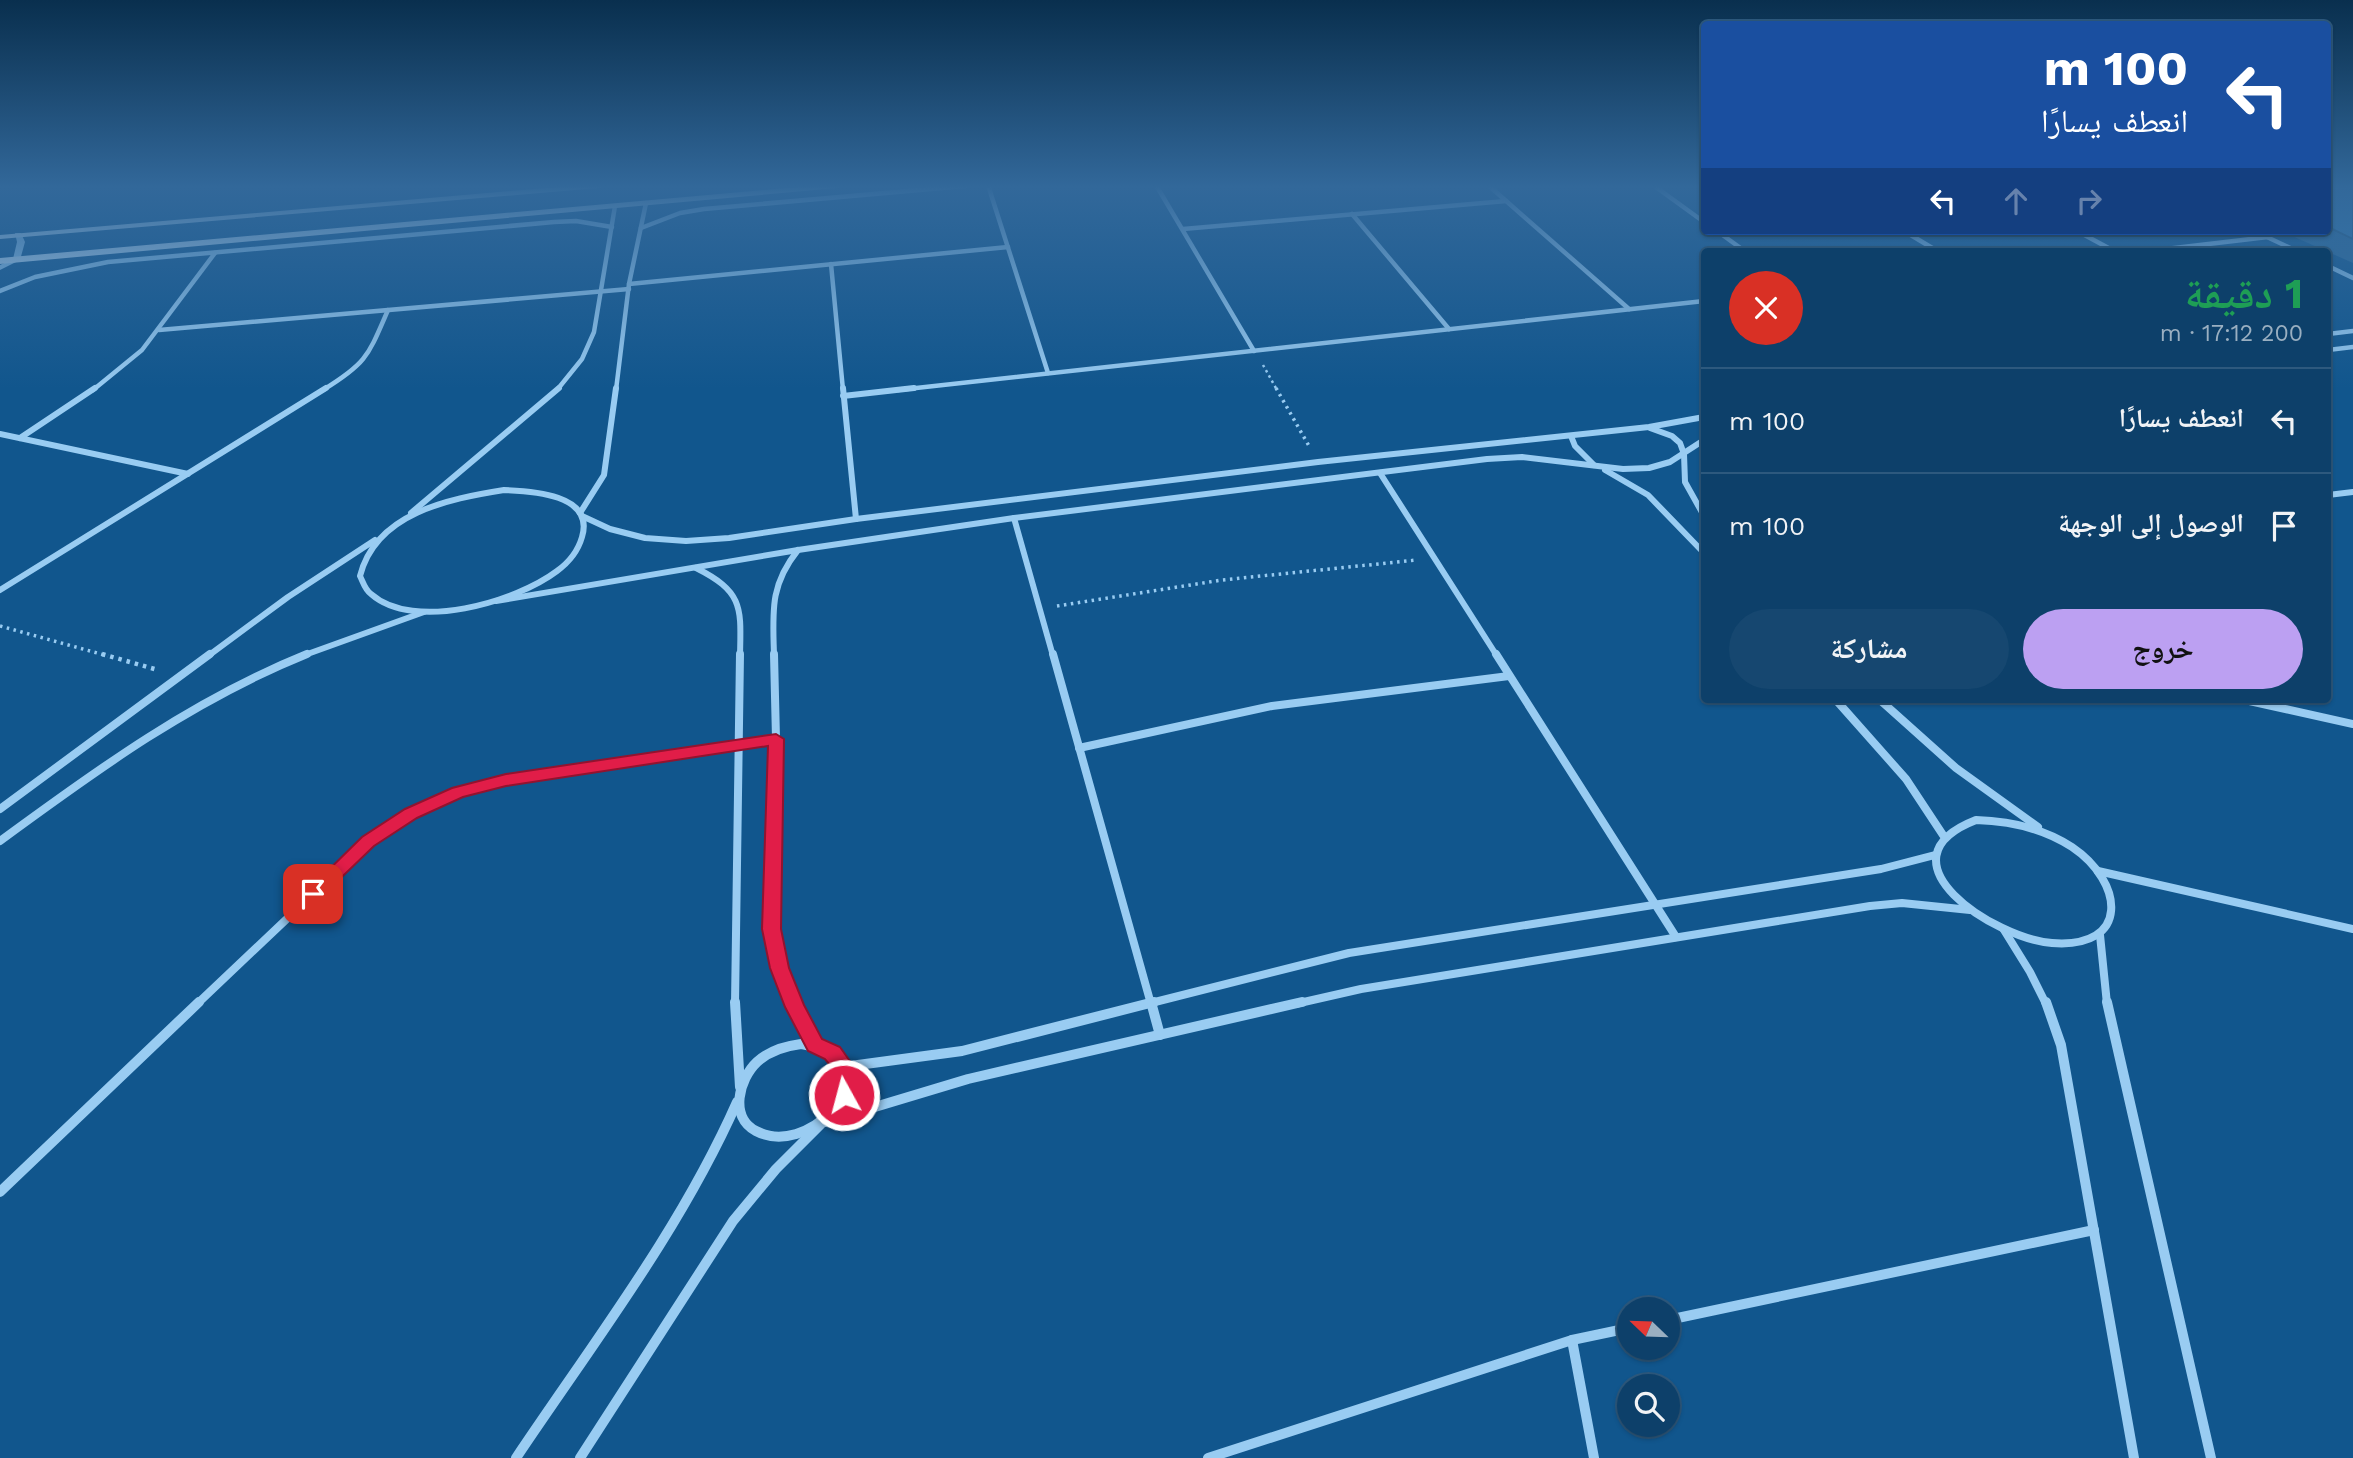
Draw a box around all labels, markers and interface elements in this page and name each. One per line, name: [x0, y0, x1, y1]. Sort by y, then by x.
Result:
text: 100 m: [2044, 39, 2188, 97]
icon: left: [2212, 49, 2303, 140]
text: انعطف يسارًا: [2041, 102, 2188, 140]
icon: left: [1924, 182, 1962, 220]
icon: ahead: [1997, 182, 2035, 220]
icon: right: [2070, 182, 2108, 220]
text: 1 دقيقة: [2185, 269, 2303, 318]
button: close: [1729, 271, 1803, 345]
text: 200 m · 17:12: [2160, 320, 2303, 347]
icon: left: [2265, 402, 2303, 440]
text: انعطف يسارًا: [2119, 403, 2244, 433]
text: 100 m: [1729, 406, 1805, 436]
icon: arrive: [2265, 507, 2303, 545]
text: الوصول إلى الوجهة: [2058, 508, 2244, 538]
text: 100 m: [1729, 511, 1805, 541]
button: مشاركة: [1729, 609, 2009, 689]
button: خروج: [2023, 609, 2303, 689]
pin: [283, 864, 343, 924]
icon: arrive: [294, 875, 332, 913]
position arrow: [807, 1058, 881, 1132]
north arrow: [1617, 1297, 1680, 1360]
map controls: [1617, 1297, 1680, 1437]
button: search: [1617, 1374, 1680, 1437]

